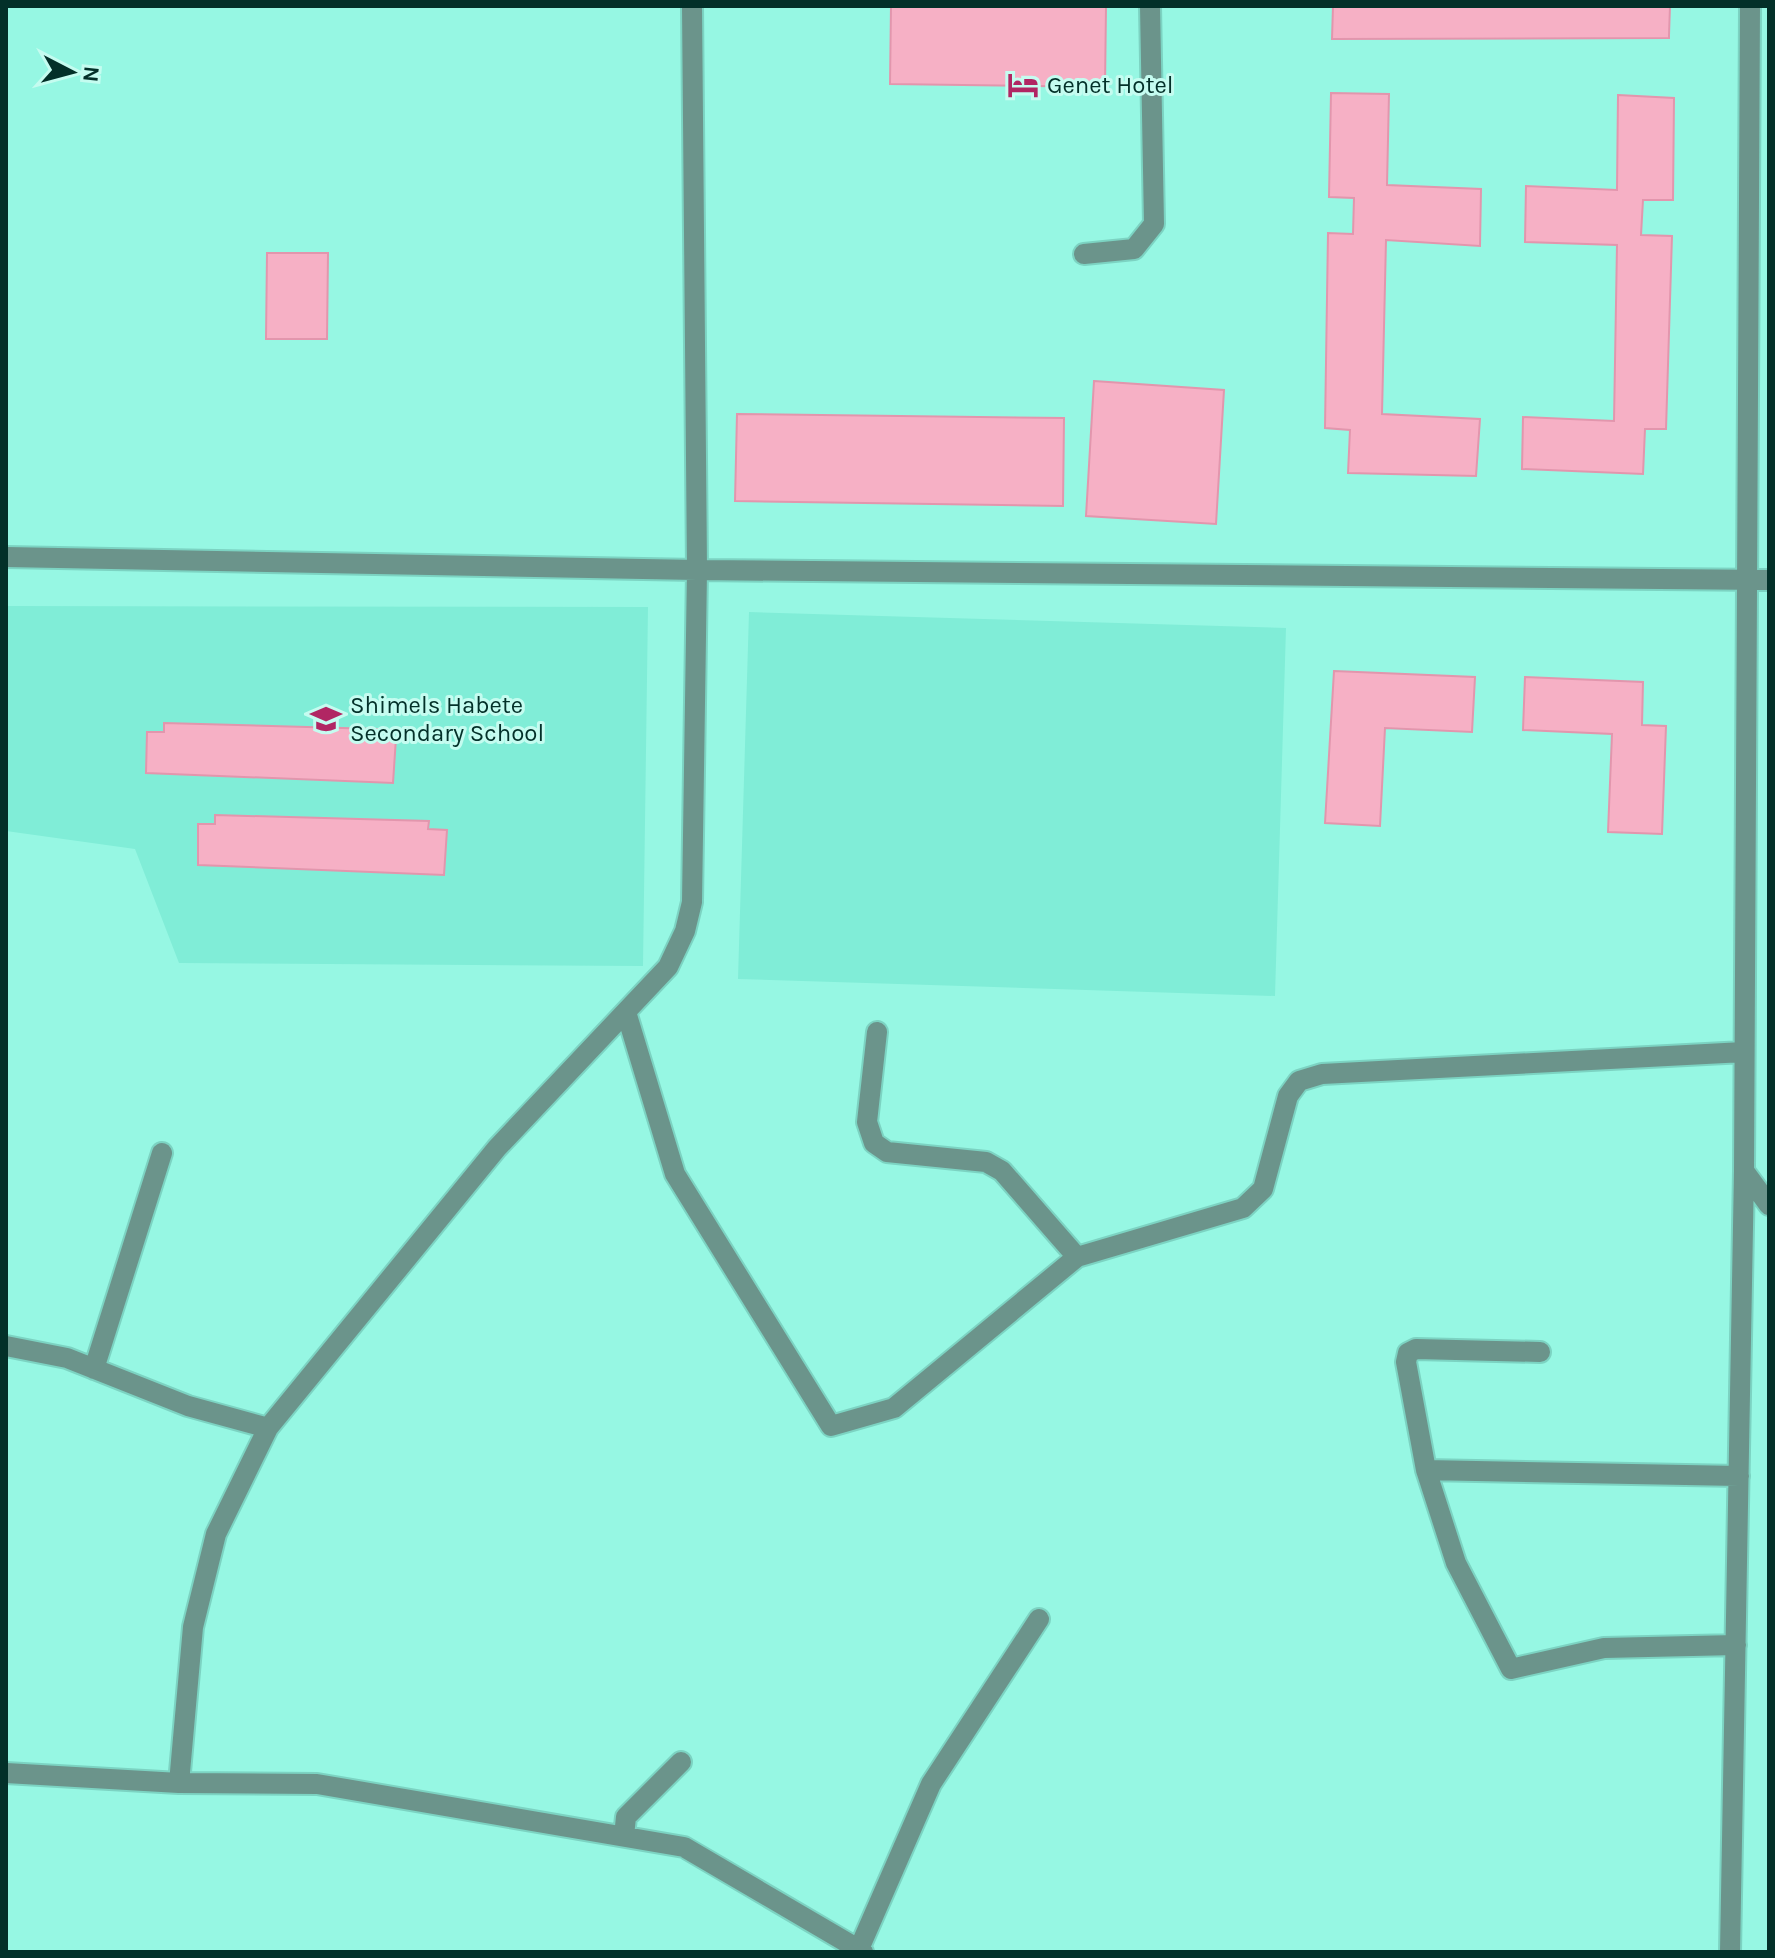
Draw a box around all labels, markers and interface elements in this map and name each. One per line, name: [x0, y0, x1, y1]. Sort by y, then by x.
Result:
north arrow: [32, 32, 112, 112]
text: N: [77, 65, 105, 83]
hotel icon: Genet Hotel: [1006, 68, 1040, 102]
place label: Genet Hotel: [1047, 71, 1174, 99]
place label: Shimels Habete Secondary School: [350, 691, 544, 747]
school or university icon: Shimels Habete Secondary School: [309, 702, 343, 736]

